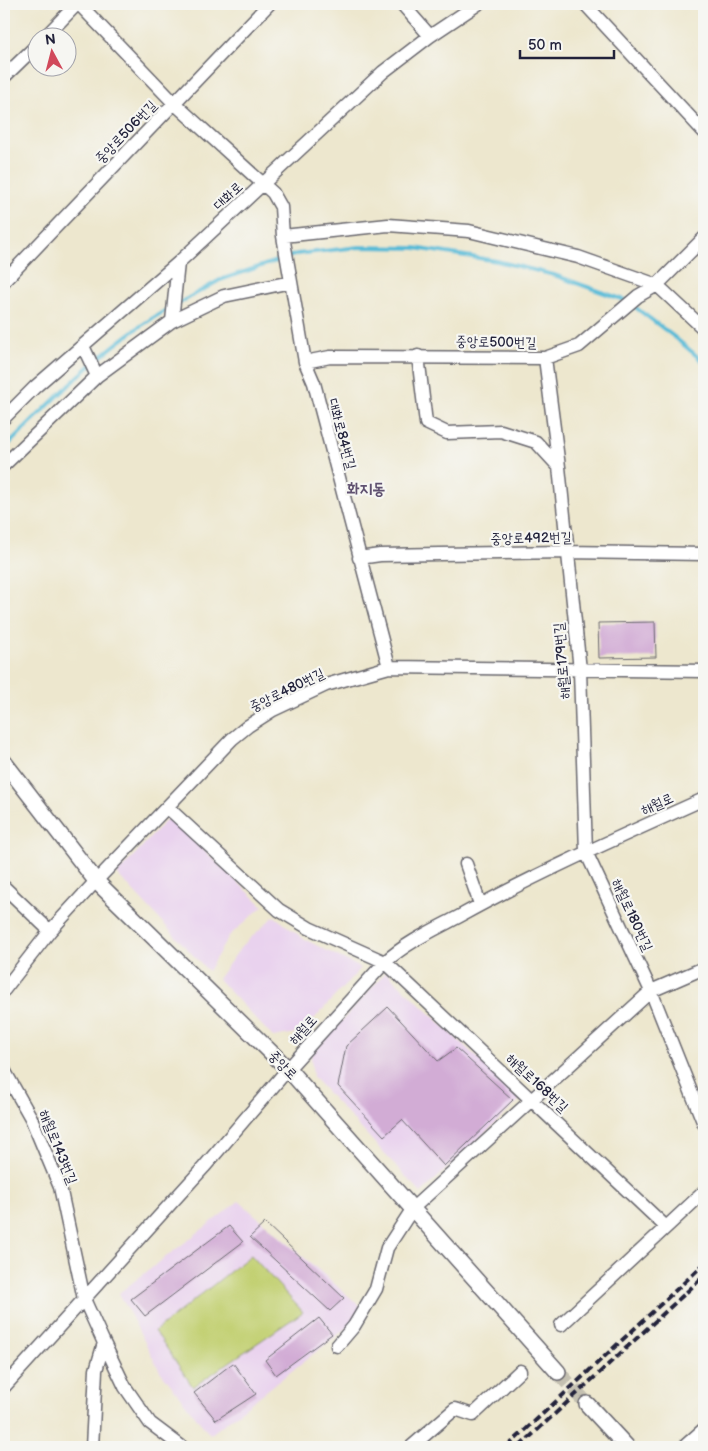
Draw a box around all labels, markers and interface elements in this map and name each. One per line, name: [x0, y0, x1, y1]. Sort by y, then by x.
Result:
north arrow: [28, 28, 78, 78]
scale bar: [520, 28, 614, 60]
text: N: [44, 31, 57, 49]
text: 50 m: [528, 36, 562, 55]
street label: 중앙로506번길: [92, 96, 161, 167]
street label: 대화로: [210, 178, 246, 214]
street label: 중앙로500번길: [455, 333, 537, 351]
street label: 대화로84번길: [324, 397, 360, 472]
district label: 화지동: [347, 480, 385, 499]
street label: 중앙로492번길: [490, 529, 572, 547]
street label: 해월로179번길: [550, 621, 574, 700]
street label: 중앙로480번길: [247, 664, 328, 715]
street label: 해월로: [638, 789, 676, 819]
street label: 해월로180번길: [608, 876, 657, 955]
street label: 해월로: [285, 1012, 321, 1048]
street label: 중앙로: [265, 1047, 301, 1083]
street label: 해월로168번길: [503, 1050, 572, 1116]
street label: 해월로143번길: [35, 1107, 81, 1187]

